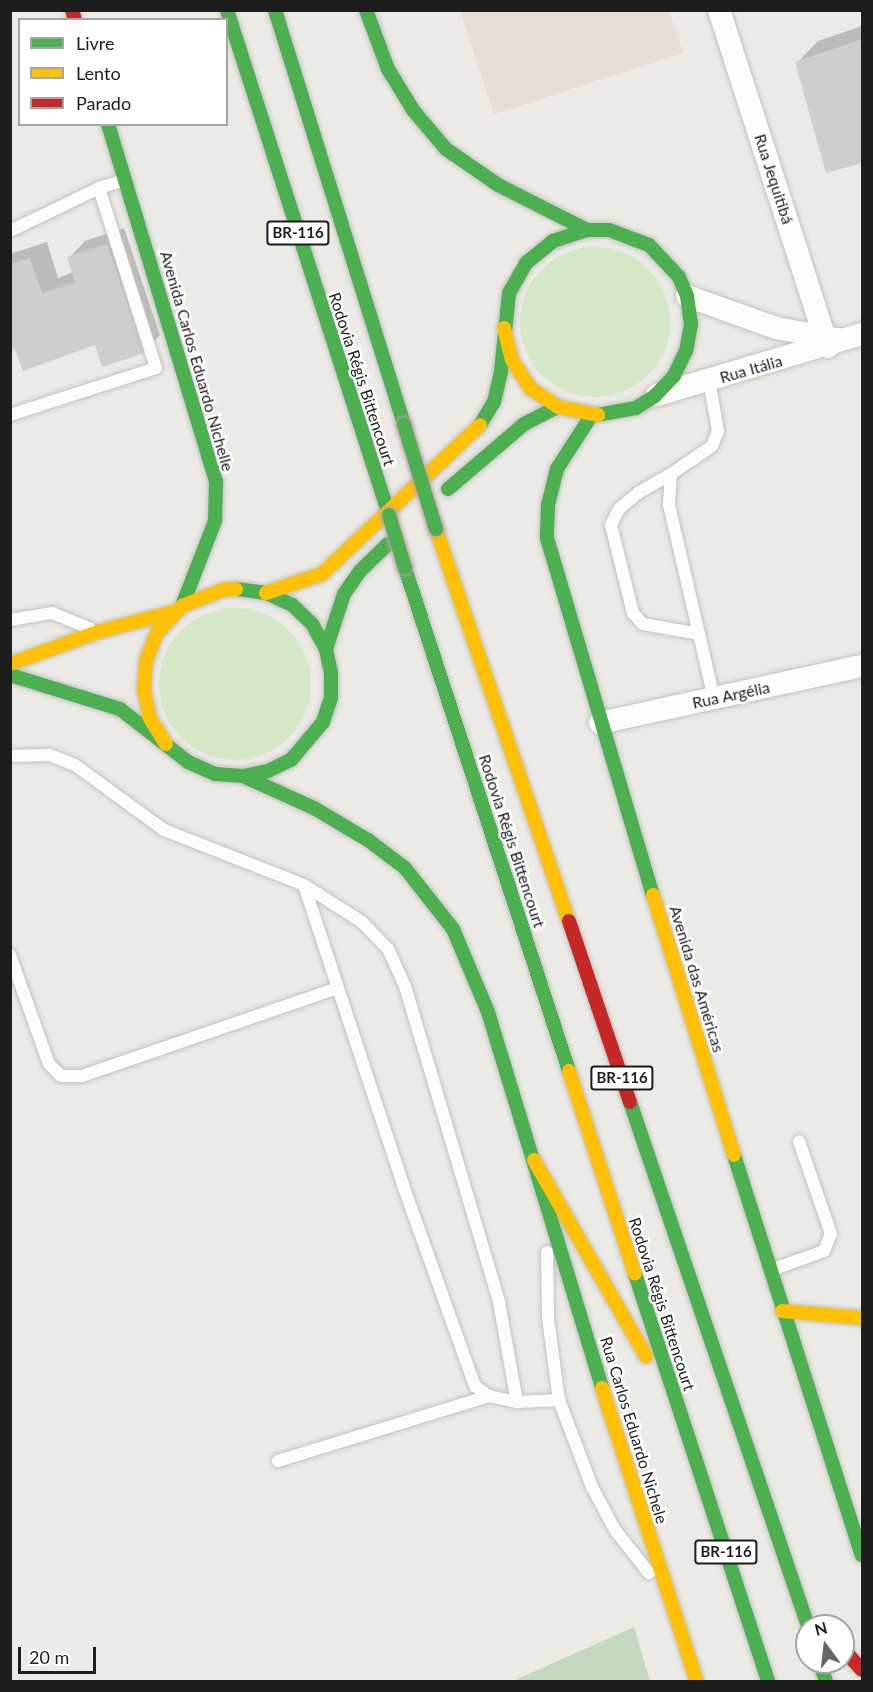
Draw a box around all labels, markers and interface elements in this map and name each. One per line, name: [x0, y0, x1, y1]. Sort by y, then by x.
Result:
legend: [18, 18, 228, 126]
text: Livre: [76, 32, 115, 54]
text: Lento: [76, 62, 121, 84]
text: Parado: [76, 92, 131, 114]
street label: Rua Jequitibá: [750, 131, 798, 227]
road number: BR-116: [265, 221, 331, 245]
street label: Avenida Carlos Eduardo Nichelle: [156, 249, 238, 473]
street label: Rodovia Régis Bittencourt: [325, 290, 399, 468]
street label: Rua Itália: [718, 351, 784, 387]
street label: Rua Argélia: [690, 677, 772, 713]
street label: Rodovia Régis Bittencourt: [475, 752, 549, 930]
street label: Avenida das Américas: [665, 903, 729, 1055]
road number: BR-116: [589, 1066, 655, 1090]
street label: Rodovia Régis Bittencourt: [625, 1215, 699, 1393]
street label: Rua Carlos Eduardo Nichele: [596, 1334, 672, 1526]
road number: BR-116: [693, 1540, 759, 1564]
north arrow: [795, 1614, 855, 1674]
text: N: [812, 1617, 829, 1639]
scale bar: [21, 1635, 99, 1673]
text: 20 m: [29, 1646, 69, 1668]

